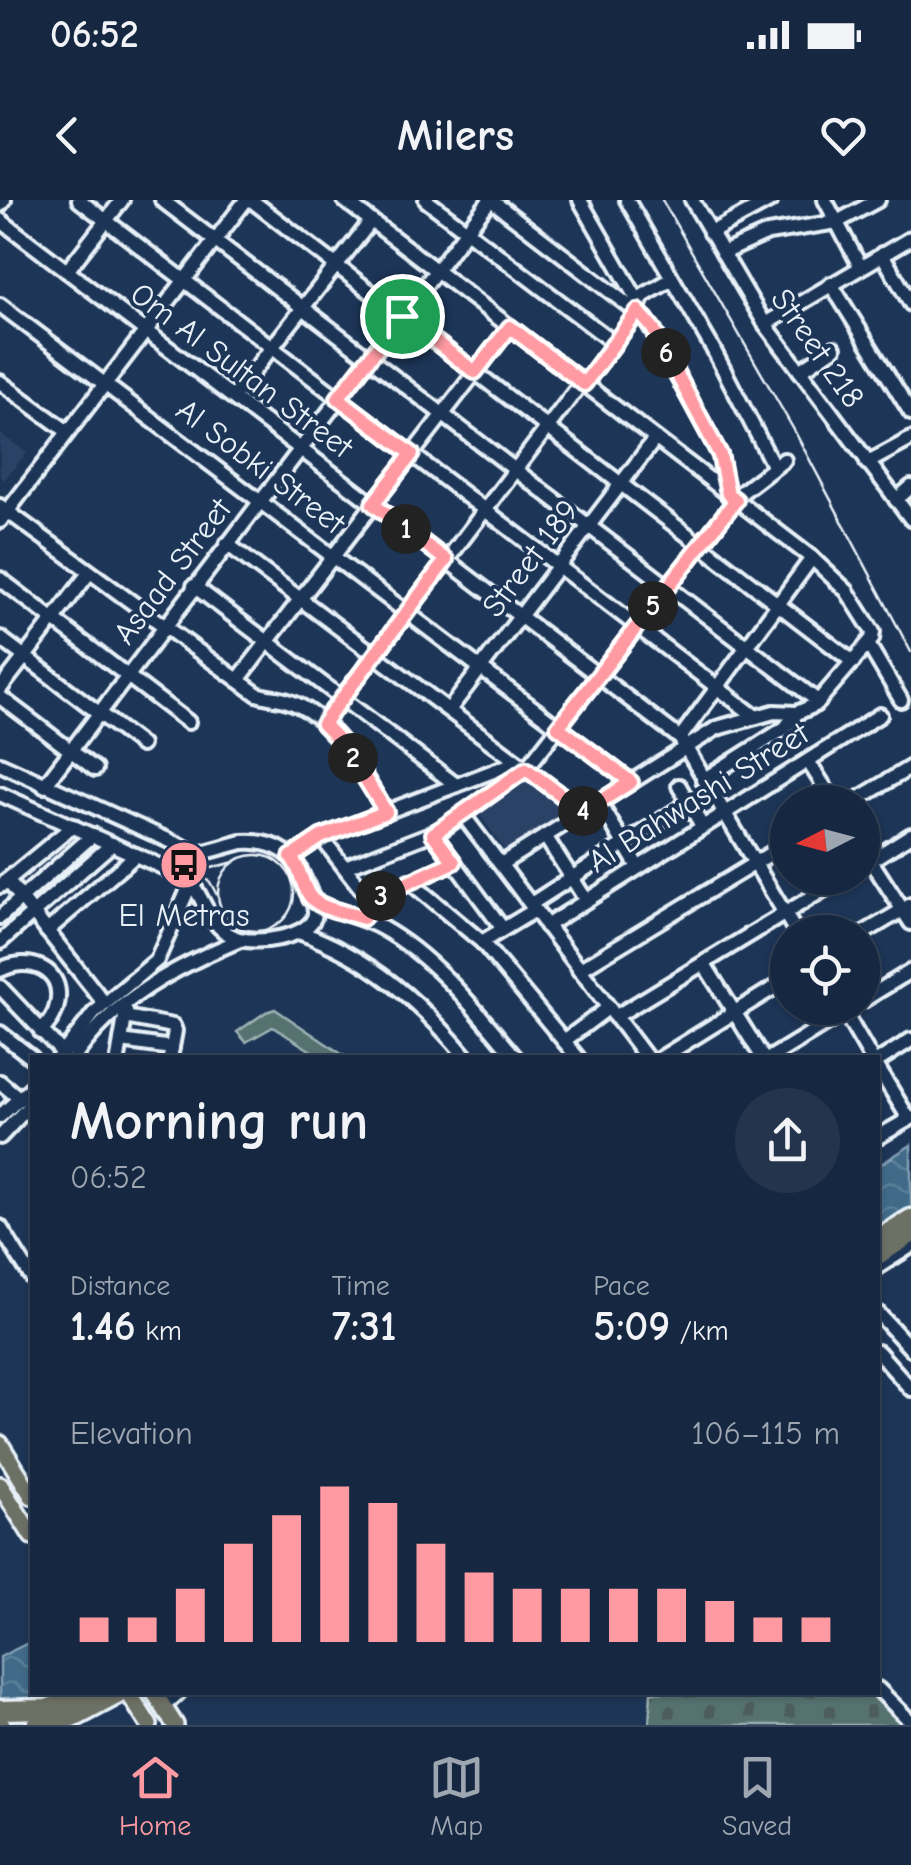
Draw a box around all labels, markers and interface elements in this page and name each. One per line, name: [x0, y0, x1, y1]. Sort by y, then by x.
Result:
text: 06:52: [50, 13, 139, 57]
icon: back: [40, 108, 95, 163]
icon: heart: [816, 108, 871, 163]
text: Milers: [397, 109, 514, 161]
pin: [360, 274, 445, 359]
street label: Om Al Sultan Street: [123, 275, 361, 466]
street label: Street 218: [763, 282, 872, 415]
icon: arrive: [375, 289, 430, 344]
pin: 6: [641, 328, 691, 378]
text: 6: [659, 337, 673, 369]
street label: Al Sobki Street: [169, 391, 353, 542]
street label: Asaad Street: [106, 491, 240, 651]
street label: Street 189: [474, 492, 586, 624]
pin: 1: [381, 504, 431, 554]
text: 1: [400, 513, 412, 545]
pin: 5: [628, 581, 678, 631]
text: 5: [646, 590, 660, 622]
street label: Al Bahwashi Street: [581, 714, 816, 880]
pin: 2: [328, 733, 378, 783]
text: 2: [346, 742, 360, 774]
north arrow: [770, 785, 880, 895]
map controls: [770, 785, 880, 1025]
pin: 4: [558, 786, 608, 836]
text: 4: [576, 795, 590, 827]
bus stop icon: El Metras: [158, 839, 210, 891]
pin: 3: [356, 871, 406, 921]
text: 3: [374, 880, 388, 912]
place label: El Metras: [119, 897, 249, 934]
button: locate: [770, 915, 880, 1025]
button: share: [735, 1088, 840, 1193]
text: Morning run: [70, 1089, 368, 1153]
text: 06:52: [70, 1159, 147, 1196]
text: Distance: [70, 1270, 170, 1302]
text: Time: [332, 1270, 390, 1302]
text: Pace: [593, 1270, 650, 1302]
text: 1.46: [70, 1302, 136, 1351]
text: 7:31: [332, 1302, 396, 1351]
text: 5:09: [593, 1302, 670, 1351]
text: km: [136, 1315, 182, 1347]
text: /km: [670, 1315, 729, 1347]
text: Elevation: [70, 1415, 193, 1452]
text: 106–115 m: [691, 1415, 840, 1452]
tab: Home: [119, 1750, 191, 1842]
tab: Map: [429, 1750, 484, 1842]
tab: Saved: [722, 1750, 792, 1842]

